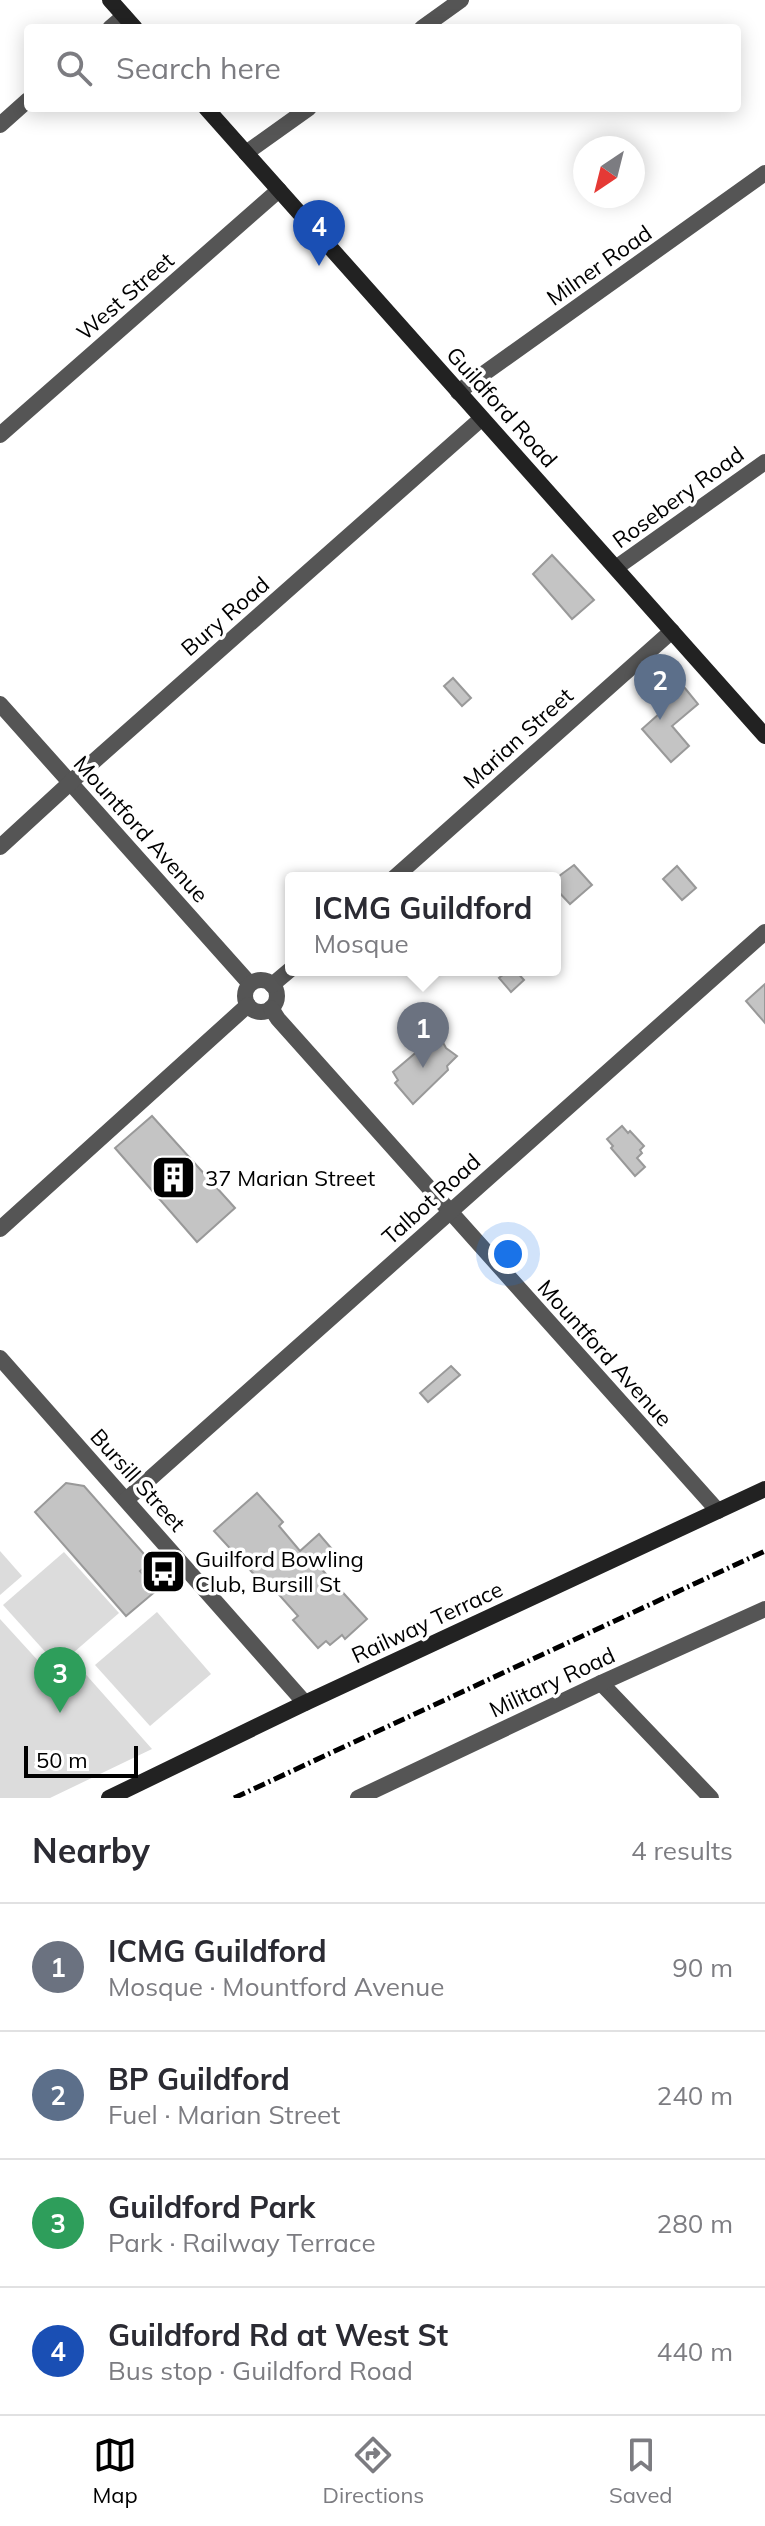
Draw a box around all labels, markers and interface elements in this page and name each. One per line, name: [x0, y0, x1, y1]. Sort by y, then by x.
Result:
search box: [24, 24, 741, 112]
icon: search: [52, 46, 96, 90]
text: Search here: [116, 49, 281, 87]
north arrow: [573, 136, 645, 208]
pin: 4: [293, 200, 345, 266]
street label: Milner Road: [541, 219, 657, 311]
street label: West Street: [70, 246, 180, 346]
street label: Guildford Road: [440, 341, 564, 473]
street label: Rosebery Road: [607, 440, 749, 554]
street label: Bury Road: [175, 570, 275, 662]
pin: 2: [634, 654, 686, 720]
street label: Marian Street: [457, 681, 579, 795]
street label: Mountford Avenue: [68, 750, 214, 908]
popup: [285, 872, 561, 976]
text: ICMG Guildford: [314, 889, 532, 927]
text: Mosque: [314, 927, 409, 960]
pin: 1: [397, 1002, 449, 1068]
street label: Talbot Road: [376, 1147, 486, 1251]
building icon: 37 Marian Street: [150, 1154, 198, 1202]
place label: 37 Marian Street: [205, 1164, 375, 1192]
your location: [488, 1234, 528, 1274]
street label: Mountford Avenue: [532, 1274, 678, 1432]
street label: Bursill Street: [85, 1423, 192, 1537]
place label: Guilford Bowling Club, Bursill St: [195, 1545, 364, 1598]
bus stop icon: Guilford Bowling Club, Bursill St: [140, 1548, 188, 1596]
street label: Railway Terrace: [347, 1575, 507, 1669]
street label: Military Road: [485, 1641, 619, 1723]
pin: 3: [34, 1647, 86, 1713]
scale bar: [24, 1742, 138, 1778]
text: 50 m: [36, 1746, 87, 1774]
text: Nearby: [32, 1829, 150, 1872]
text: 4 results: [631, 1834, 733, 1867]
text: ICMG Guildford: [108, 1932, 327, 1970]
text: 1: [50, 1951, 66, 1984]
text: 90 m: [672, 1951, 733, 1984]
text: Mosque · Mountford Avenue: [108, 1970, 444, 2003]
text: BP Guildford: [108, 2060, 290, 2098]
text: 2: [50, 2079, 66, 2112]
text: 240 m: [657, 2079, 733, 2112]
text: Fuel · Marian Street: [108, 2098, 340, 2131]
text: Guildford Park: [108, 2188, 315, 2226]
text: 3: [50, 2207, 66, 2240]
text: 280 m: [657, 2207, 733, 2240]
text: Park · Railway Terrace: [108, 2226, 376, 2259]
text: Guildford Rd at West St: [108, 2316, 448, 2354]
text: 4: [50, 2335, 66, 2368]
text: 440 m: [657, 2335, 733, 2368]
text: Bus stop · Guildford Road: [108, 2354, 413, 2387]
tab: Map: [92, 2433, 138, 2509]
tab: Directions: [323, 2433, 424, 2509]
tab: Saved: [609, 2433, 673, 2509]

